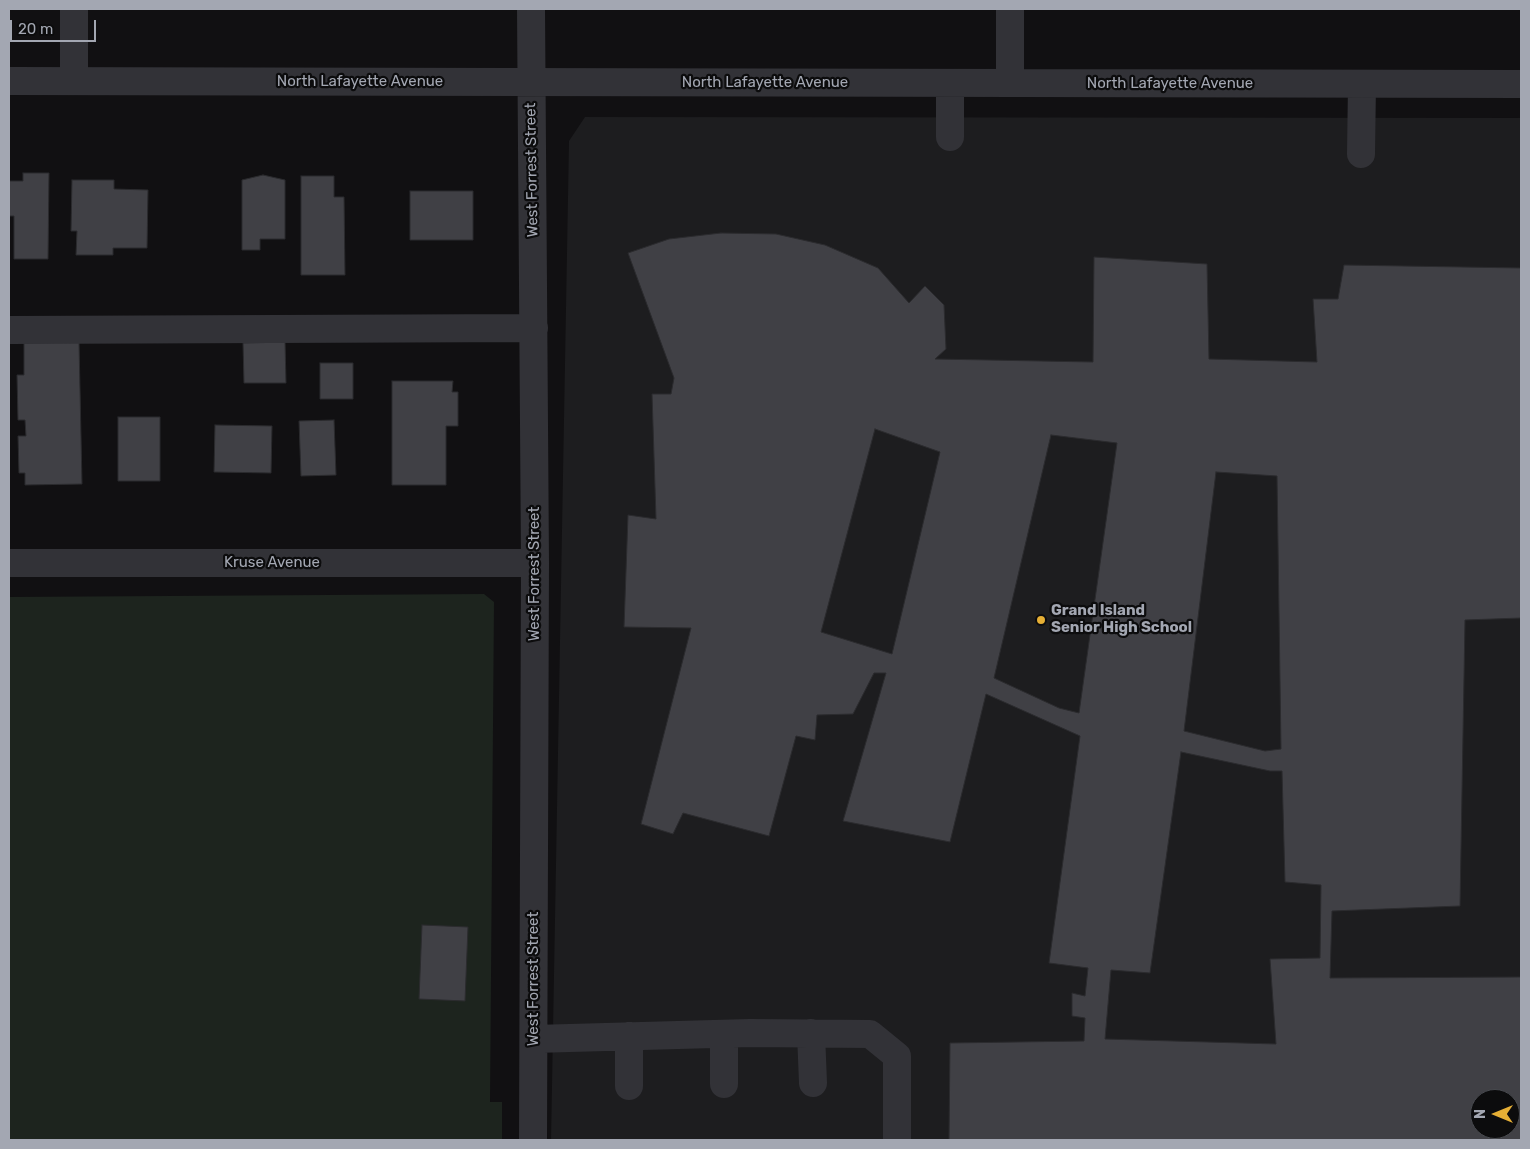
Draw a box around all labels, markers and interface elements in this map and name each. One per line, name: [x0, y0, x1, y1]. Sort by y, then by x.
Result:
scale bar: [12, 10, 99, 42]
text: 20 m: [18, 20, 53, 38]
street label: North Lafayette Avenue: [277, 73, 443, 91]
street label: North Lafayette Avenue: [682, 74, 848, 92]
street label: North Lafayette Avenue: [1087, 75, 1253, 93]
street label: West Forrest Street: [522, 103, 542, 237]
street label: West Forrest Street: [526, 507, 544, 641]
street label: Kruse Avenue: [224, 554, 320, 572]
place label: Grand Island Senior High School: [1051, 602, 1192, 637]
marker: Grand Island Senior High School: [1035, 614, 1047, 626]
street label: West Forrest Street: [525, 912, 543, 1046]
north arrow: [1470, 1089, 1520, 1139]
text: N: [1472, 1109, 1489, 1119]

